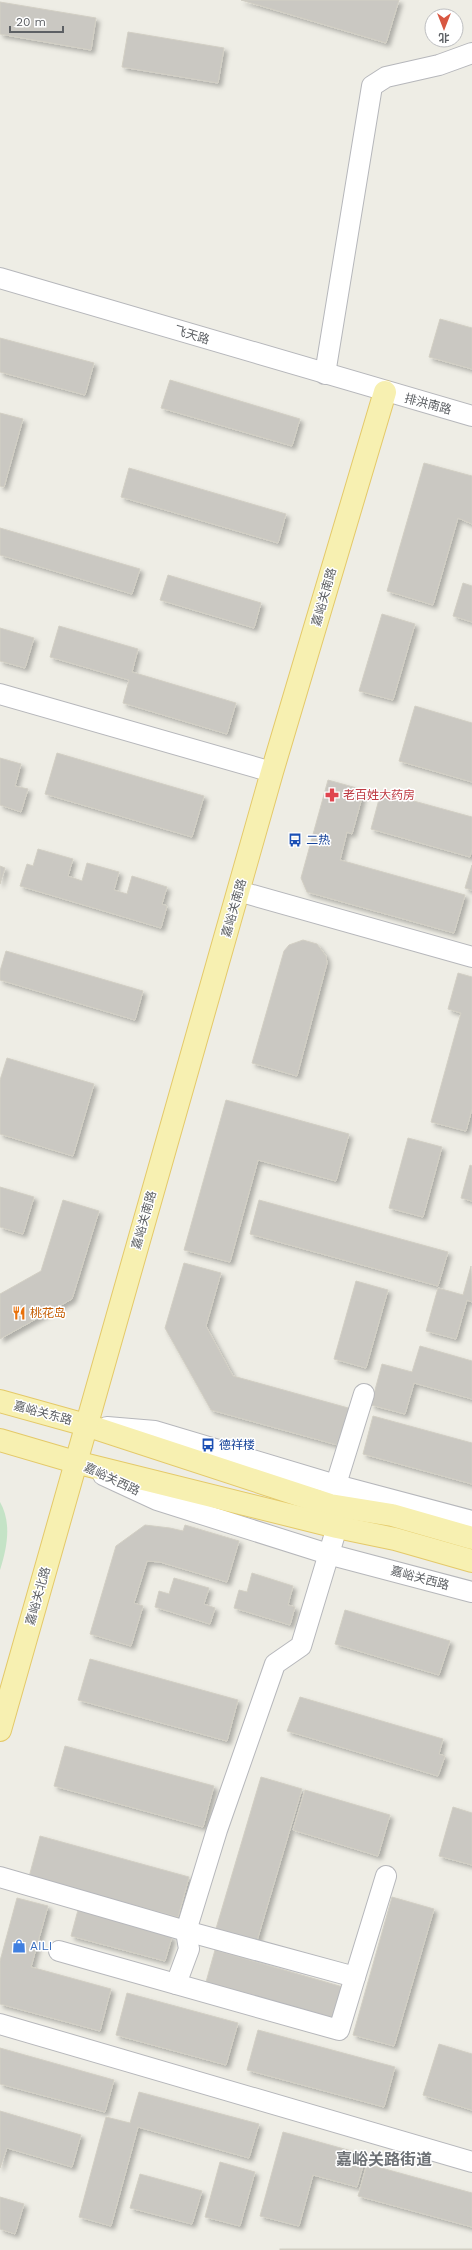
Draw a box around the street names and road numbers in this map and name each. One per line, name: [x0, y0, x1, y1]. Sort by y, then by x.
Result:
street label: 飞天路: [173, 323, 211, 347]
street label: 排洪南路: [403, 391, 453, 417]
street label: 嘉峪关南路: [309, 566, 339, 628]
street label: 嘉峪关南路: [219, 877, 249, 939]
street label: 嘉峪关南路: [129, 1189, 159, 1251]
street label: 嘉峪关东路: [12, 1398, 74, 1428]
street label: 嘉峪关西路: [82, 1460, 142, 1498]
street label: 嘉峪关西路: [389, 1563, 451, 1593]
street label: 嘉峪关北路: [23, 1565, 53, 1627]

